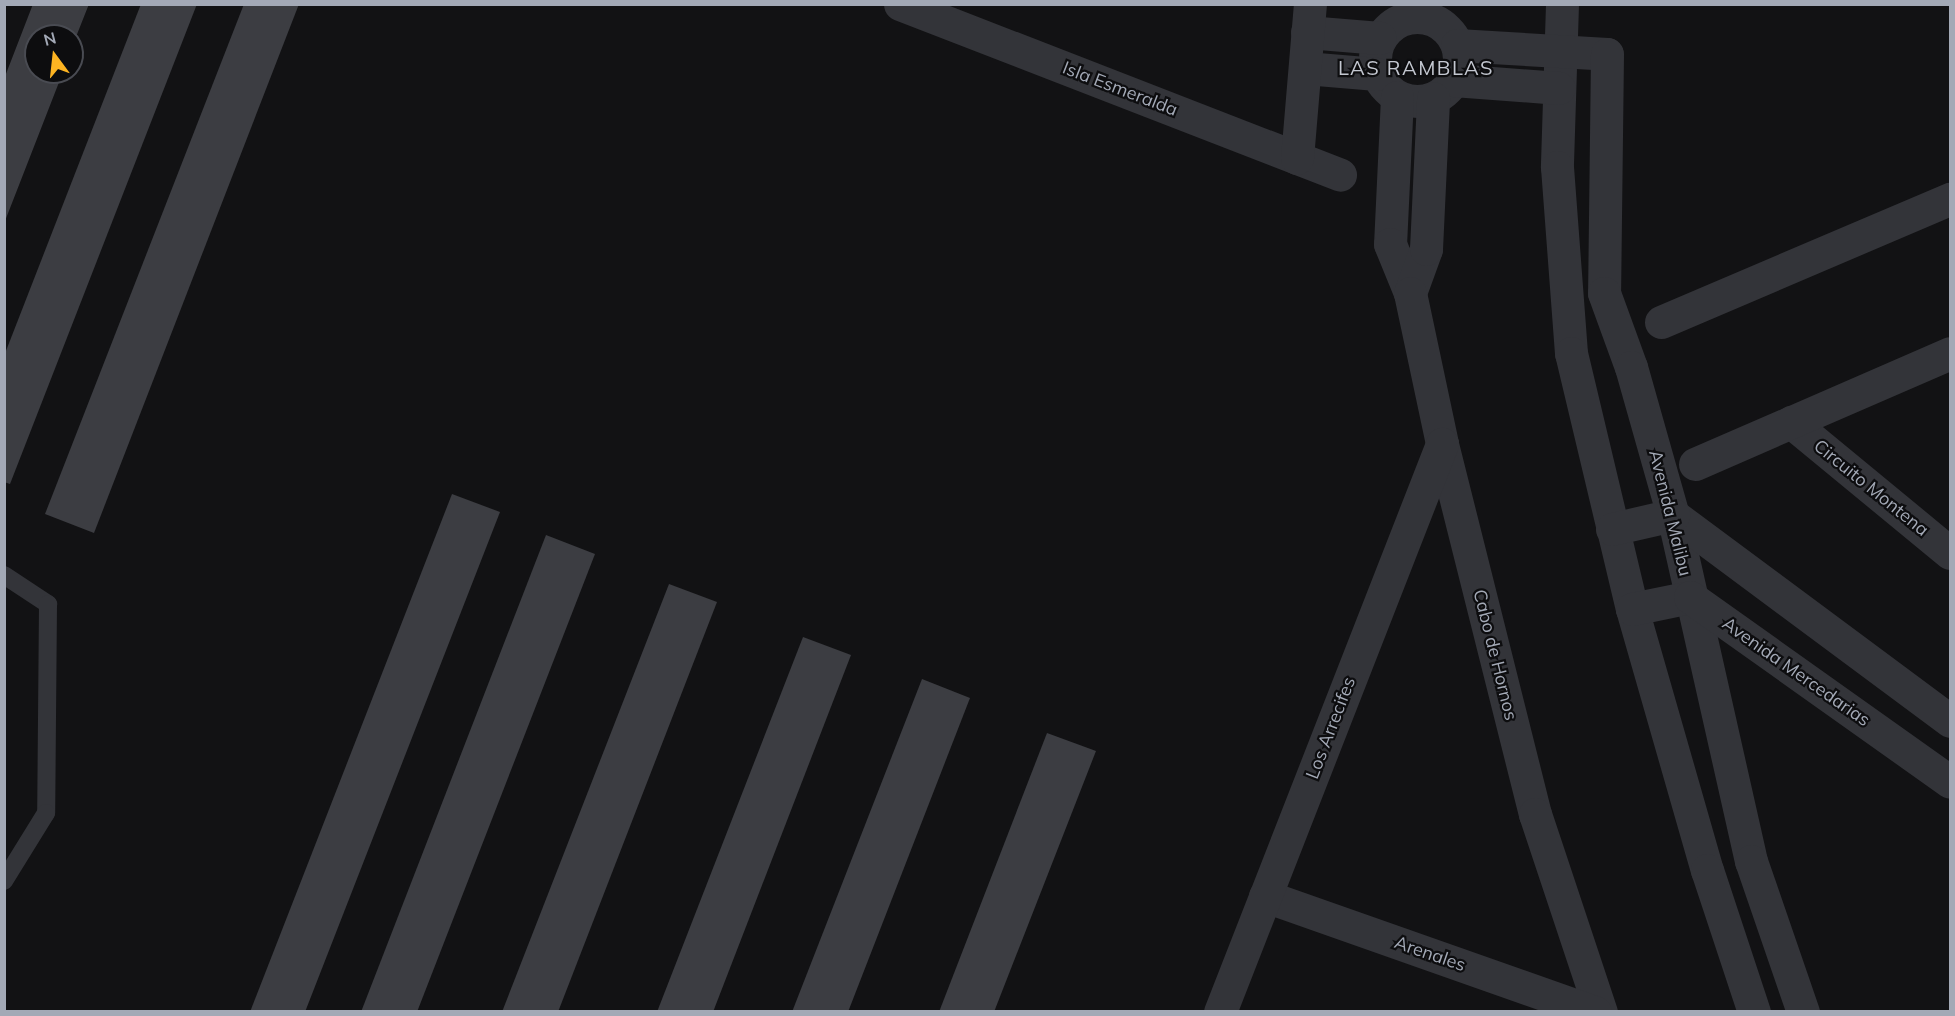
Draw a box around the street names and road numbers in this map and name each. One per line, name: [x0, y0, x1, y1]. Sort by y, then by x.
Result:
street label: Isla Esmeralda: [1059, 57, 1181, 121]
street label: Circuito Montena: [1809, 435, 1933, 541]
street label: Avenida Malibu: [1644, 448, 1696, 578]
street label: Cabo de Hornos: [1468, 587, 1522, 723]
street label: Avenida Mercedarias: [1718, 613, 1874, 731]
street label: Los Arrecifes: [1302, 674, 1360, 782]
street label: Arenales: [1392, 932, 1468, 976]

